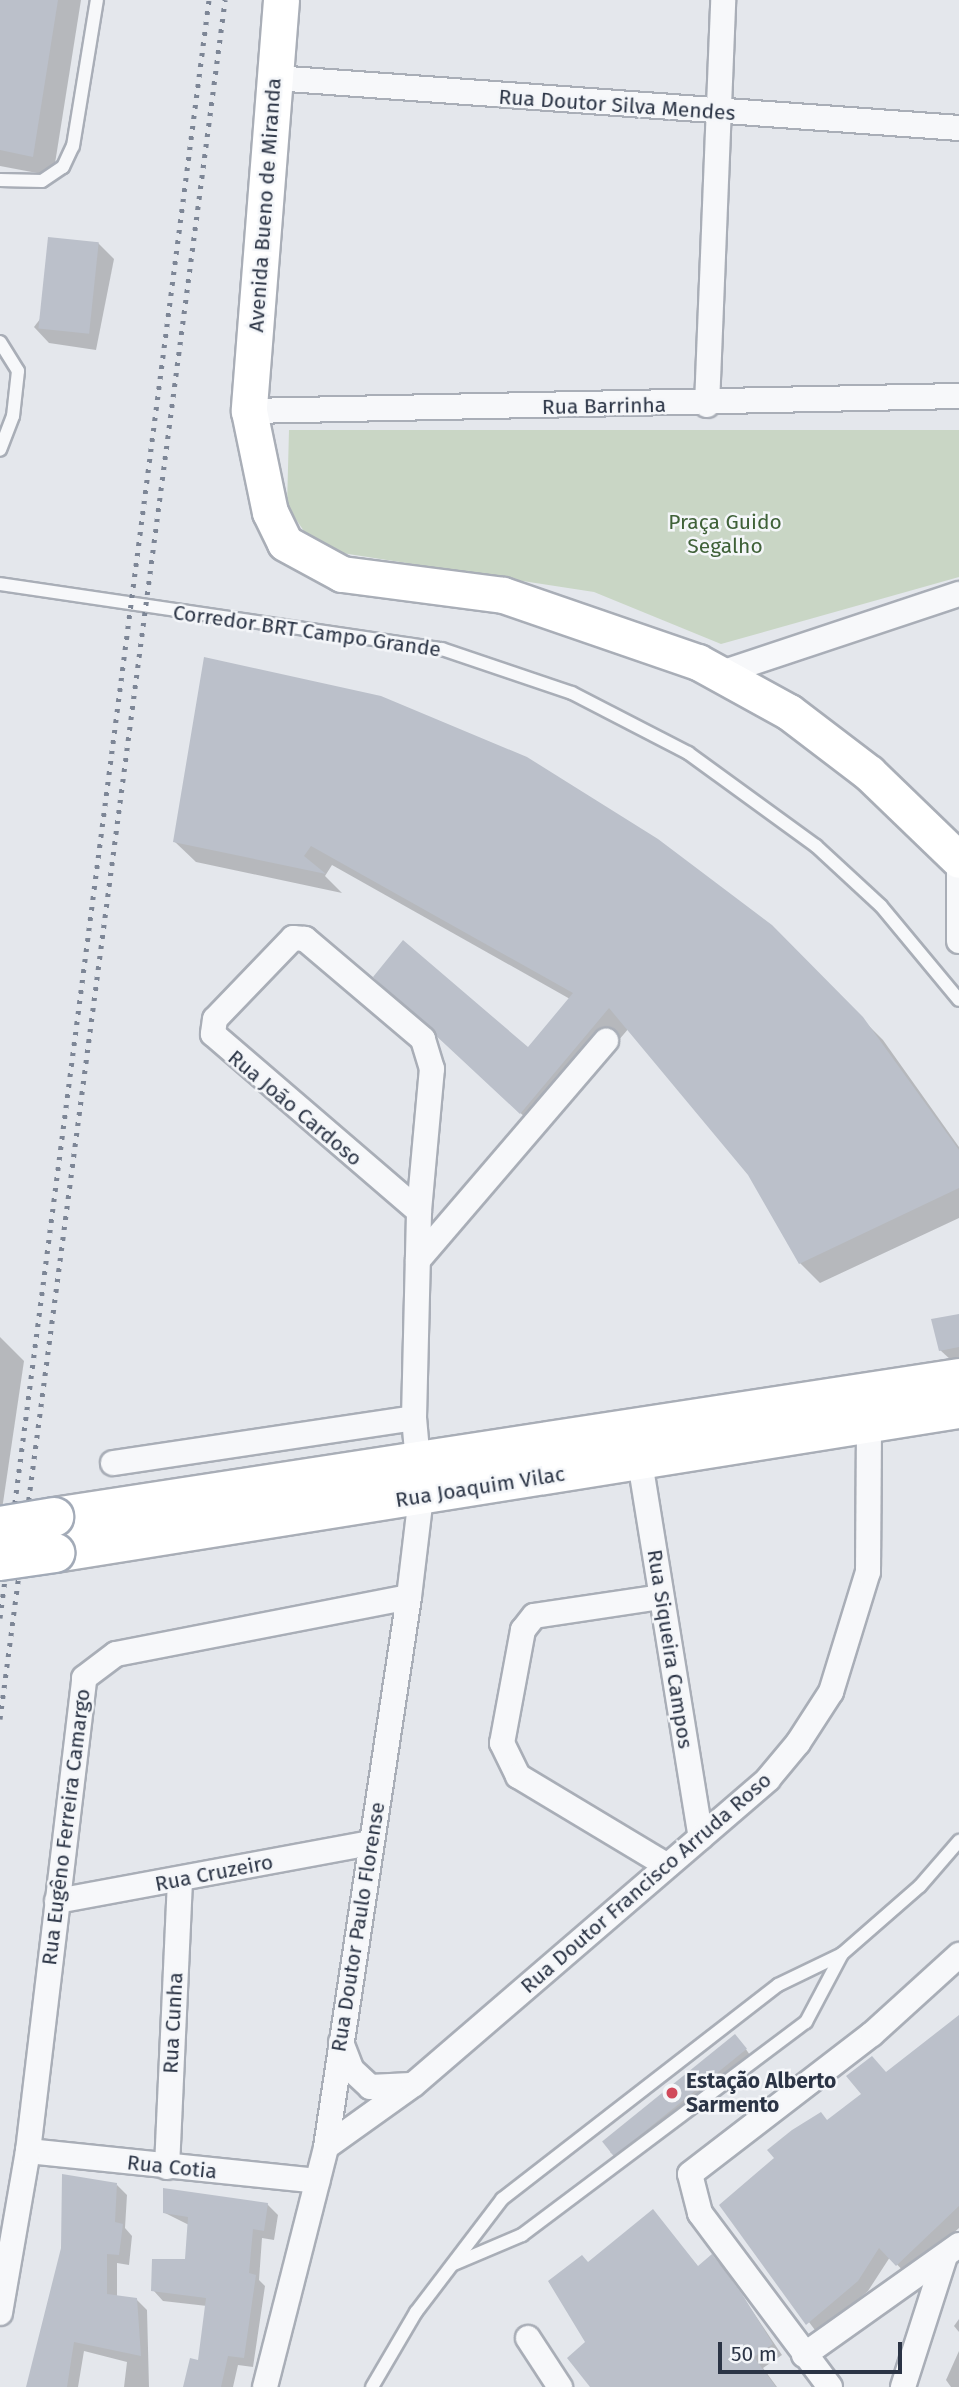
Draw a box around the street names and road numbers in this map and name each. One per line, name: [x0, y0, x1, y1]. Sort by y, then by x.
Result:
street label: Avenida Bueno de Miranda: [244, 77, 286, 333]
street label: Rua Doutor Silva Mendes: [498, 84, 736, 126]
street label: Rua Barrinha: [542, 392, 666, 420]
street label: Corredor BRT Campo Grande: [171, 600, 443, 662]
street label: Rua João Cardoso: [223, 1045, 367, 1171]
street label: Rua Joaquim Vilac: [393, 1461, 567, 1513]
street label: Rua Siqueira Campos: [642, 1548, 698, 1750]
street label: Rua Eugêno Ferreira Camargo: [37, 1687, 95, 1967]
street label: Rua Doutor Francisco Arruda Roso: [516, 1767, 776, 1999]
street label: Rua Doutor Paulo Florense: [326, 1800, 390, 2054]
street label: Rua Cruzeiro: [153, 1849, 275, 1897]
street label: Rua Cunha: [158, 1972, 188, 2074]
street label: Rua Cotia: [126, 2150, 218, 2184]

